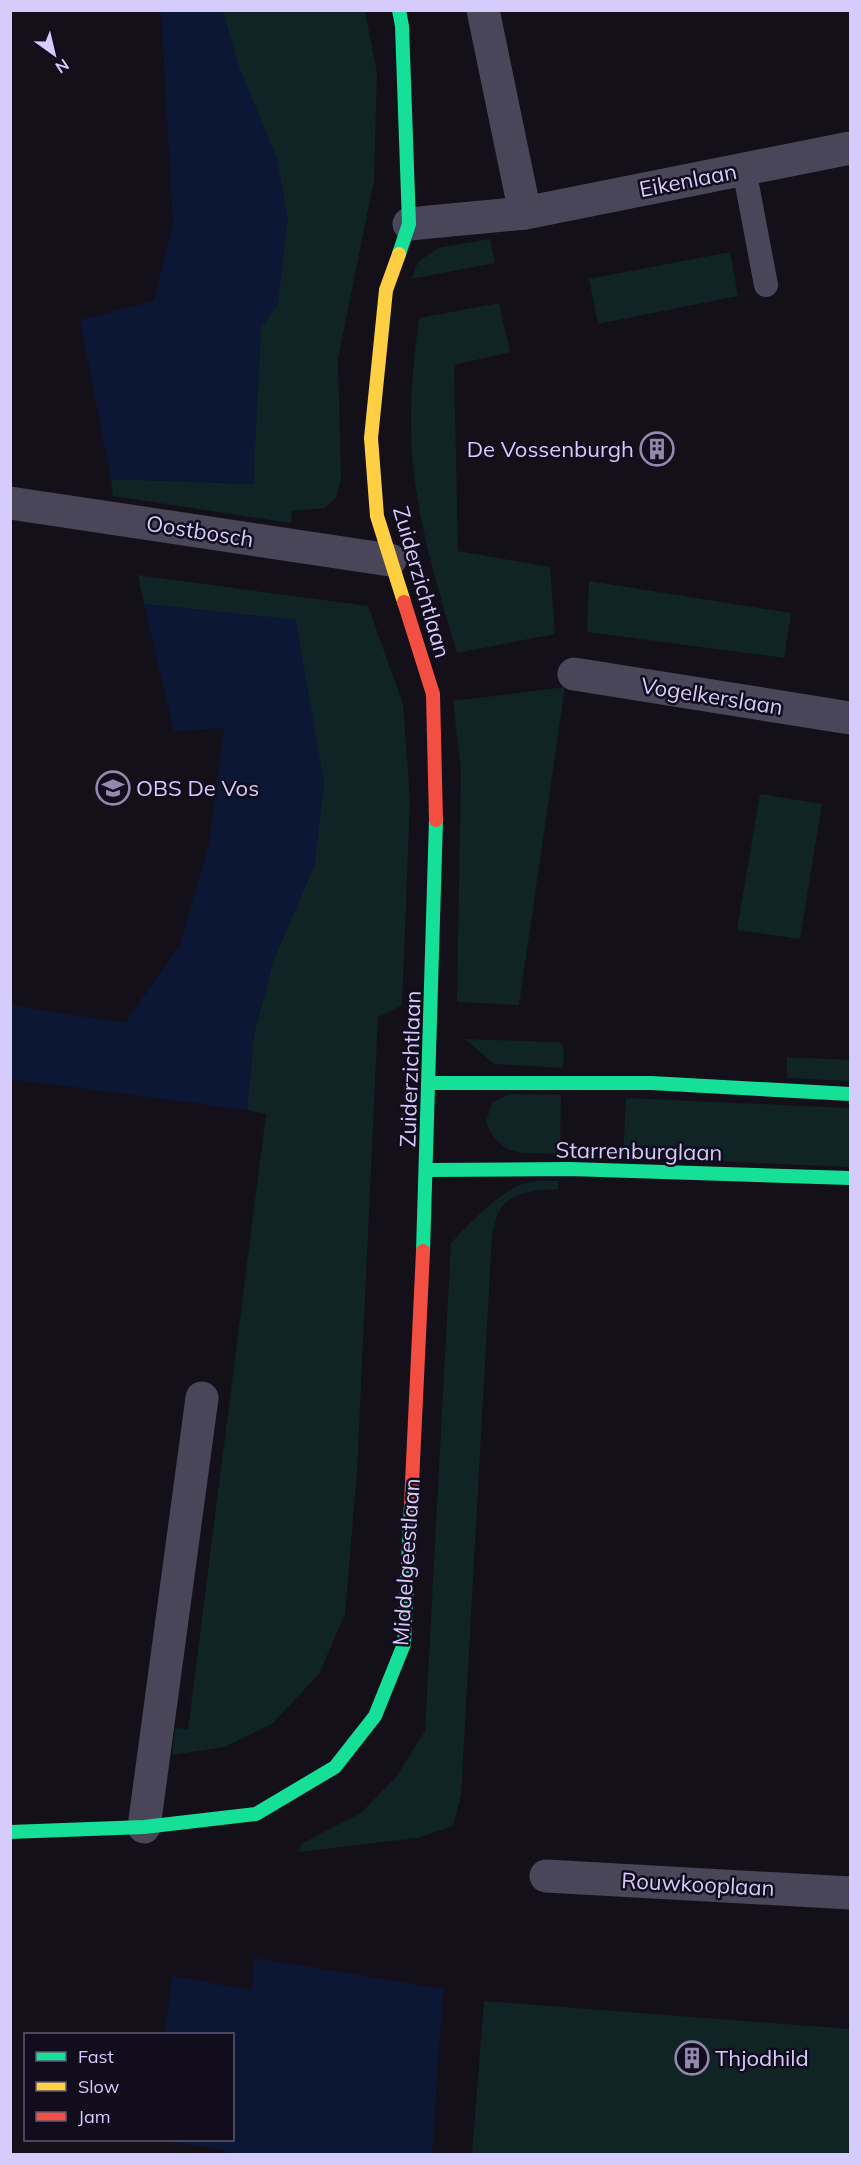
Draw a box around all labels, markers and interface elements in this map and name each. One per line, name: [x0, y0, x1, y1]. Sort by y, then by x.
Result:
north arrow: [24, 24, 84, 84]
text: N: [52, 55, 73, 78]
street label: Eikenlaan: [637, 157, 739, 203]
building icon: De Vossenburgh: [639, 431, 675, 467]
place label: De Vossenburgh: [467, 435, 634, 463]
street label: Zuiderzichtlaan: [387, 503, 457, 661]
street label: Oostbosch: [144, 509, 256, 553]
street label: Vogelkerslaan: [639, 671, 785, 721]
school or university icon: OBS De Vos: [95, 770, 131, 806]
place label: OBS De Vos: [136, 774, 259, 802]
street label: Zuiderzichtlaan: [393, 990, 427, 1148]
street label: Starrenburglaan: [555, 1136, 723, 1166]
street label: Middelgeestlaan: [386, 1477, 426, 1647]
street label: Rouwkooplaan: [621, 1866, 775, 1902]
legend: [24, 2033, 234, 2141]
building icon: Thjodhild: [674, 2040, 710, 2076]
place label: Thjodhild: [715, 2044, 809, 2072]
text: Fast: [78, 2045, 114, 2068]
text: Slow: [78, 2075, 120, 2098]
text: Jam: [78, 2105, 111, 2128]

